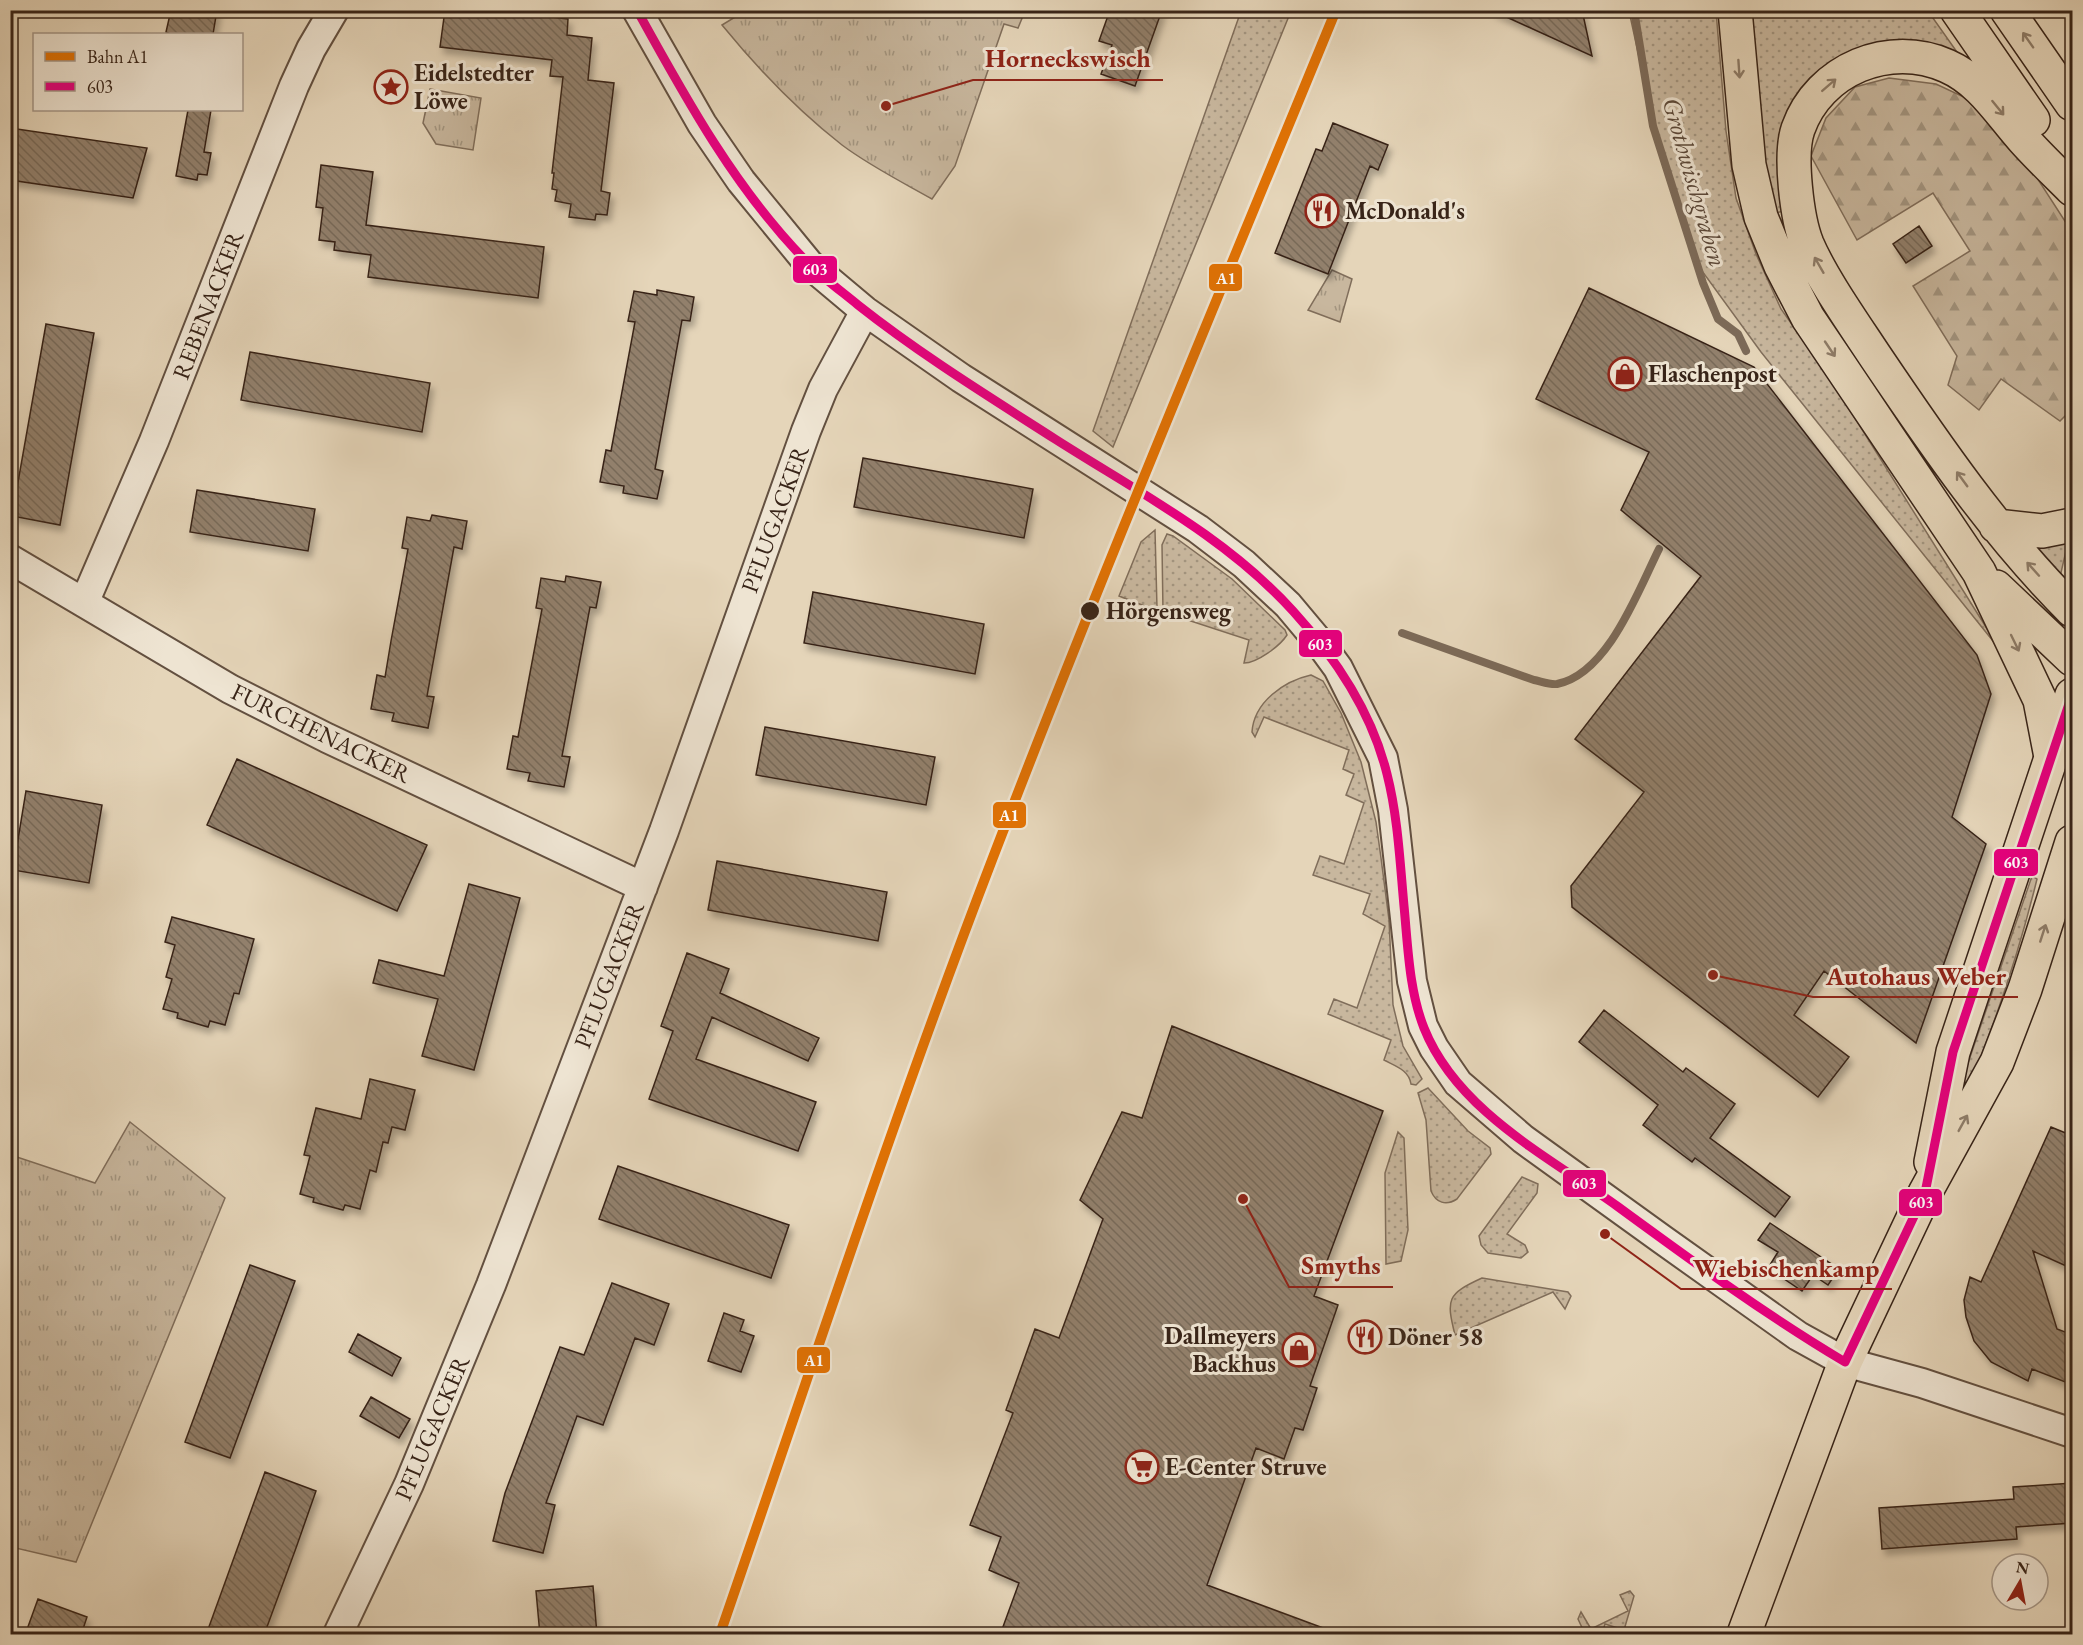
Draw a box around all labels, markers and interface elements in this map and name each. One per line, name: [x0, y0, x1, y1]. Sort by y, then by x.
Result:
legend: [33, 33, 243, 111]
one-way arrow: [2022, 33, 2034, 49]
callout: Horneckswisch: [973, 36, 1163, 80]
text: Horneckswisch: [985, 41, 1151, 75]
text: Bahn A1: [87, 45, 148, 68]
place label: Eidelstedter Löwe: [414, 57, 534, 116]
one-way arrow: [1733, 58, 1744, 78]
place icon: Eidelstedter Löwe: [373, 69, 409, 105]
text: 603: [87, 75, 113, 98]
one-way arrow: [1821, 78, 1836, 92]
water label: Grothwischgraben: [1655, 93, 1735, 271]
one-way arrow: [1991, 100, 2004, 116]
restaurant icon: McDonald's: [1304, 193, 1340, 229]
place label: McDonald's: [1345, 195, 1465, 226]
street label: REBENACKER: [165, 225, 250, 384]
line badge: 603: [792, 255, 838, 284]
one-way arrow: [1813, 257, 1825, 274]
text: 603: [802, 259, 828, 280]
line badge: A1: [1208, 263, 1243, 292]
text: A1: [1215, 268, 1236, 289]
one-way arrow: [1824, 341, 1836, 357]
shop icon: Flaschenpost: [1607, 356, 1643, 392]
place label: Flaschenpost: [1648, 358, 1777, 389]
street label: PFLUGACKER: [734, 440, 816, 597]
one-way arrow: [1955, 471, 1968, 487]
one-way arrow: [2026, 561, 2041, 576]
place label: Hörgensweg: [1106, 595, 1232, 627]
marker: Hörgensweg: [1079, 600, 1101, 622]
line badge: 603: [1298, 629, 1343, 658]
text: 603: [1307, 634, 1333, 655]
one-way arrow: [2009, 634, 2021, 652]
street label: FURCHENACKER: [226, 676, 417, 790]
line badge: A1: [992, 801, 1027, 829]
text: A1: [998, 805, 1019, 826]
line badge: 603: [1993, 848, 2039, 877]
text: 603: [2003, 852, 2029, 873]
street label: PFLUGACKER: [566, 896, 651, 1053]
one-way arrow: [2038, 924, 2049, 943]
callout: Autohaus Weber: [1813, 953, 2018, 997]
text: Autohaus Weber: [1825, 959, 2007, 993]
one-way arrow: [1958, 1115, 1969, 1133]
line badge: 603: [1562, 1169, 1607, 1198]
text: 603: [1571, 1173, 1597, 1194]
line badge: 603: [1898, 1188, 1943, 1217]
text: 603: [1908, 1192, 1934, 1213]
callout: Smyths: [1289, 1243, 1393, 1287]
callout: Wiebischenkamp: [1681, 1245, 1892, 1289]
text: Smyths: [1301, 1248, 1381, 1282]
text: Wiebischenkamp: [1693, 1251, 1879, 1285]
restaurant icon: Döner 58: [1347, 1319, 1383, 1355]
place label: Dallmeyers Backhus: [1164, 1320, 1276, 1379]
place label: Döner 58: [1388, 1321, 1483, 1352]
shop icon: Dallmeyers Backhus: [1281, 1332, 1317, 1368]
line badge: A1: [796, 1346, 831, 1374]
street label: PFLUGACKER: [387, 1350, 476, 1505]
text: A1: [803, 1350, 824, 1371]
supermarket icon: E-Center Struve: [1124, 1449, 1160, 1485]
place label: E-Center Struve: [1165, 1451, 1326, 1482]
north arrow: [1990, 1552, 2050, 1612]
text: N: [2014, 1556, 2031, 1579]

